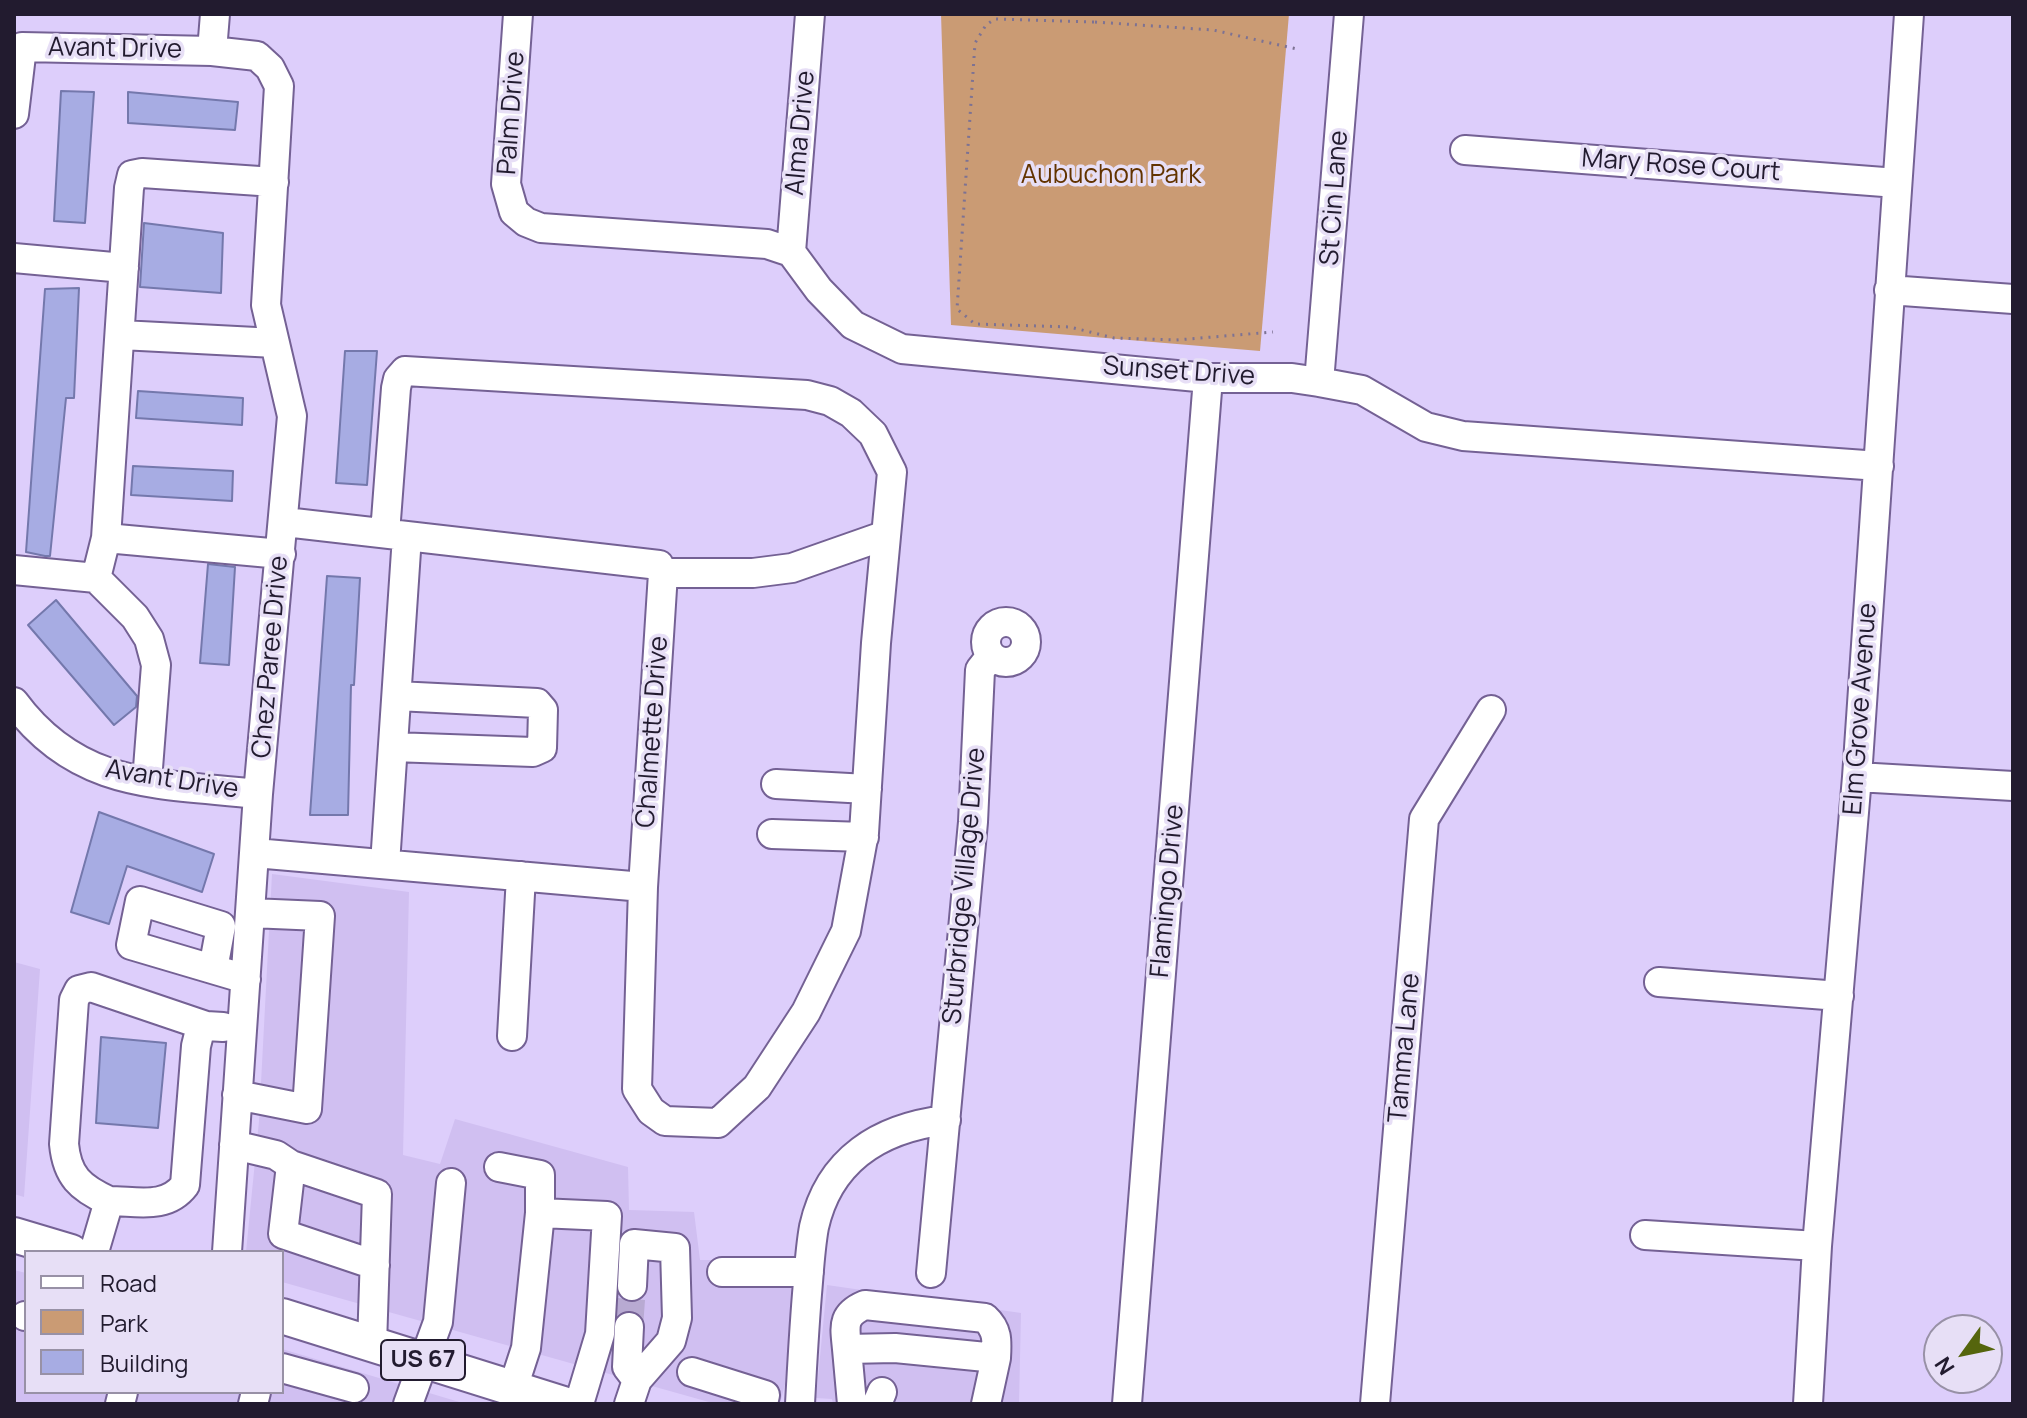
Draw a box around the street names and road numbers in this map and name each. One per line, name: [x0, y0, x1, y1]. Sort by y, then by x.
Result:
street label: Avant Drive: [48, 32, 182, 66]
street label: Palm Drive: [492, 50, 532, 176]
street label: Alma Drive: [780, 69, 822, 197]
street label: St Cin Lane: [1315, 129, 1355, 267]
street label: Mary Rose Court: [1580, 143, 1782, 189]
street label: Sunset Drive: [1102, 351, 1256, 393]
street label: Chez Paree Drive: [247, 554, 295, 760]
street label: Elm Grove Avenue: [1838, 602, 1884, 816]
street label: Chalmette Drive: [631, 635, 675, 829]
street label: Sturbridge Village Drive: [937, 746, 993, 1026]
street label: Avant Drive: [103, 754, 241, 806]
street label: Flamingo Drive: [1145, 803, 1191, 979]
street label: Tamma Lane: [1383, 972, 1427, 1124]
road number: US 67: [381, 1340, 465, 1380]

